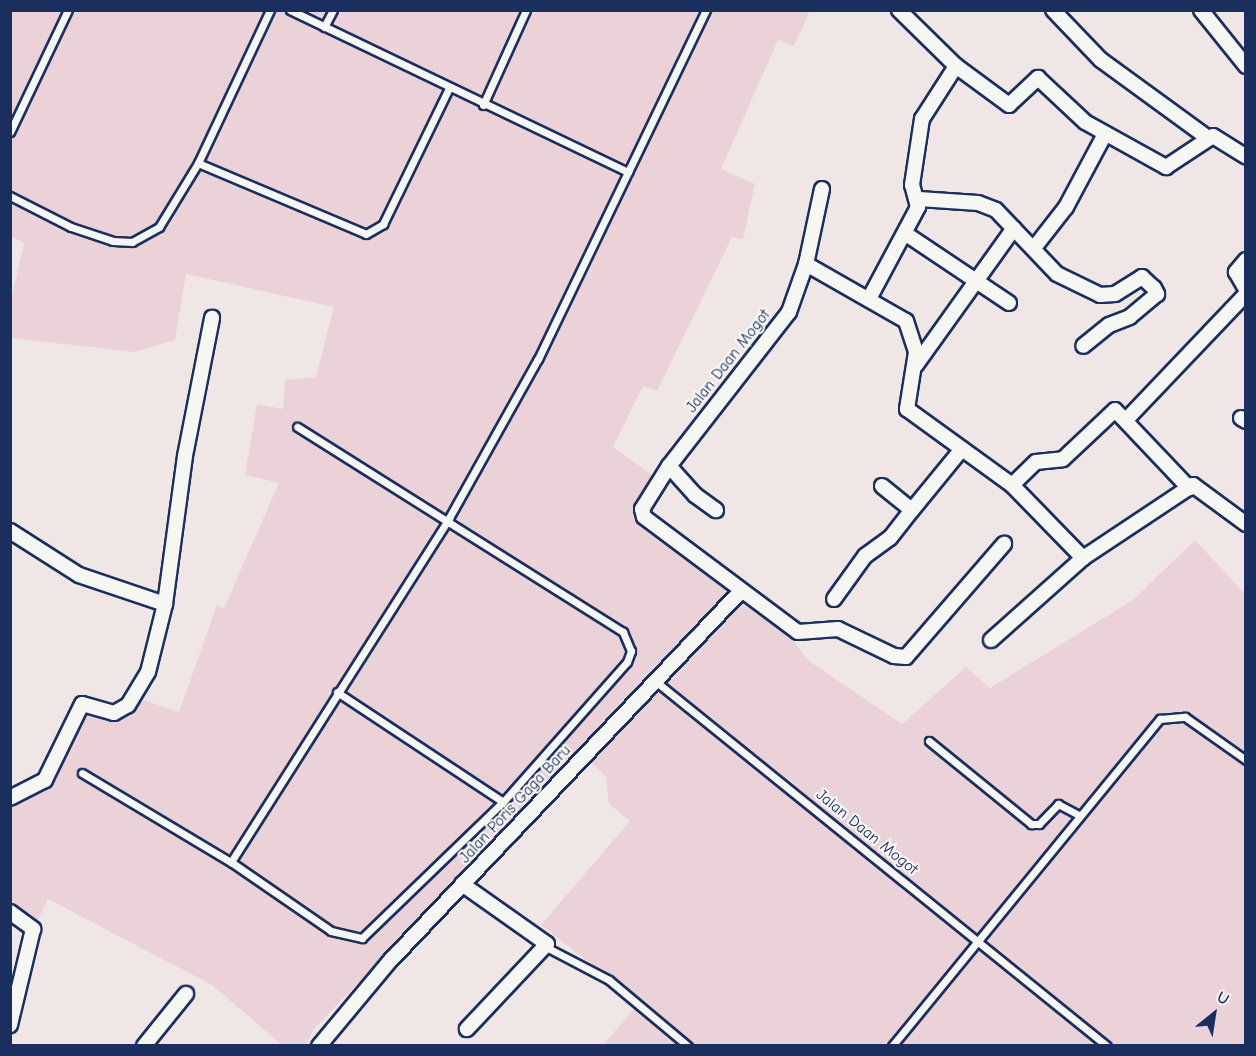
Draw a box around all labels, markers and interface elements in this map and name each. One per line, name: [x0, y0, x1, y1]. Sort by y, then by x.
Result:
street label: Jalan Daan Mogot: [682, 306, 774, 416]
street label: Jalan Poris Gaga Baru: [455, 741, 575, 867]
street label: Jalan Daan Mogot: [812, 785, 922, 879]
north arrow: [1184, 984, 1244, 1044]
text: U: [1214, 988, 1232, 1009]

